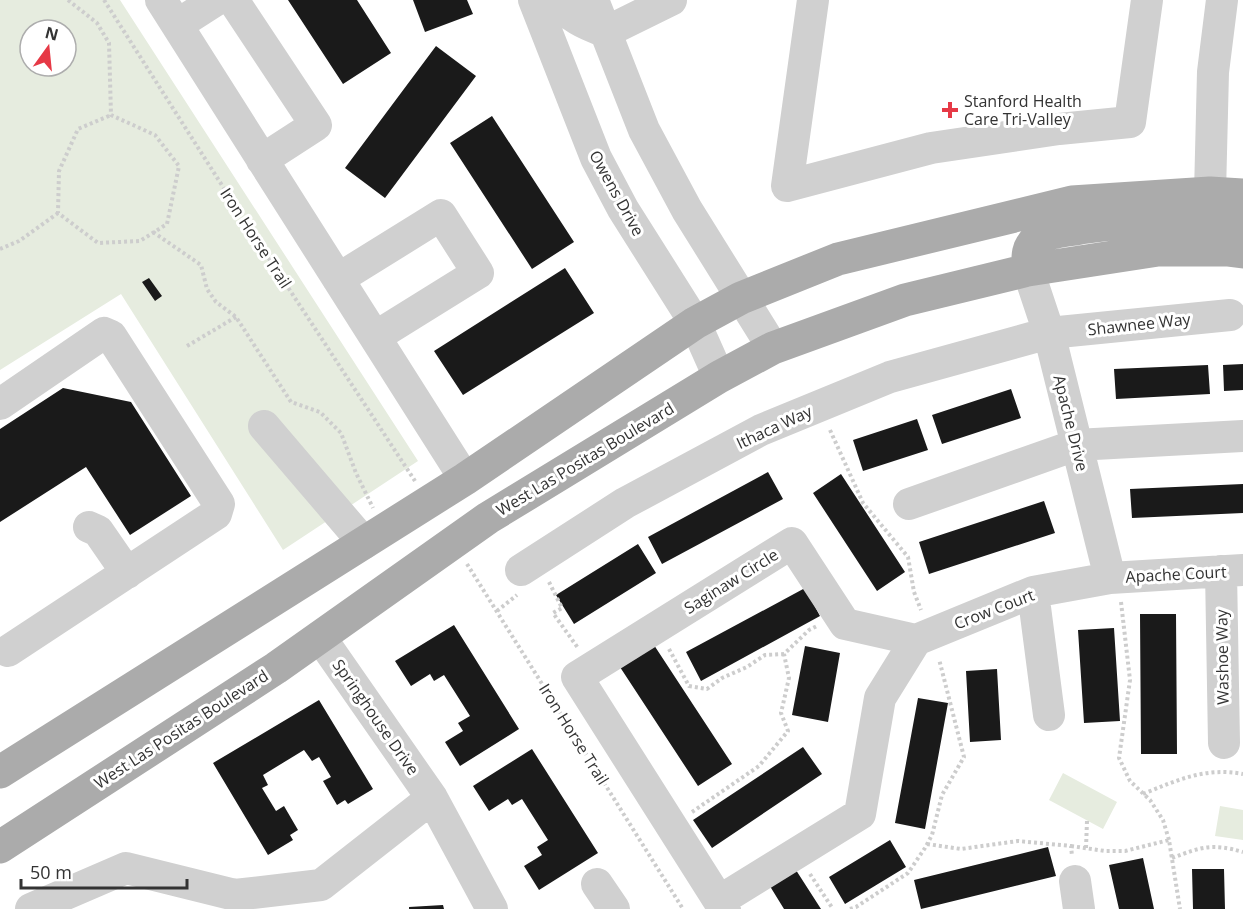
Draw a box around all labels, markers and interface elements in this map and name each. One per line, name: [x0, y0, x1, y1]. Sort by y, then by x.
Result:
north arrow: [18, 18, 78, 78]
text: N: [43, 21, 61, 46]
place label: Stanford Health Care Tri-Valley: [964, 90, 1082, 130]
marker: Stanford Health Care Tri-Valley: [941, 101, 959, 119]
street label: Owens Drive: [584, 146, 650, 240]
street label: Iron Horse Trail: [215, 184, 297, 292]
street label: Shawnee Way: [1086, 308, 1193, 340]
street label: Apache Drive: [1048, 373, 1094, 474]
street label: West Las Positas Boulevard: [492, 397, 678, 521]
street label: Ithaca Way: [733, 399, 816, 454]
street label: Saginaw Circle: [680, 543, 782, 619]
street label: Apache Court: [1125, 560, 1227, 588]
street label: Crow Court: [951, 583, 1038, 634]
street label: Washoe Way: [1210, 608, 1234, 705]
street label: Springhouse Drive: [328, 655, 424, 779]
street label: West Las Positas Boulevard: [90, 664, 272, 794]
street label: Iron Horse Trail: [534, 679, 614, 789]
scale bar: [21, 852, 188, 890]
text: 50 m: [30, 860, 72, 884]

